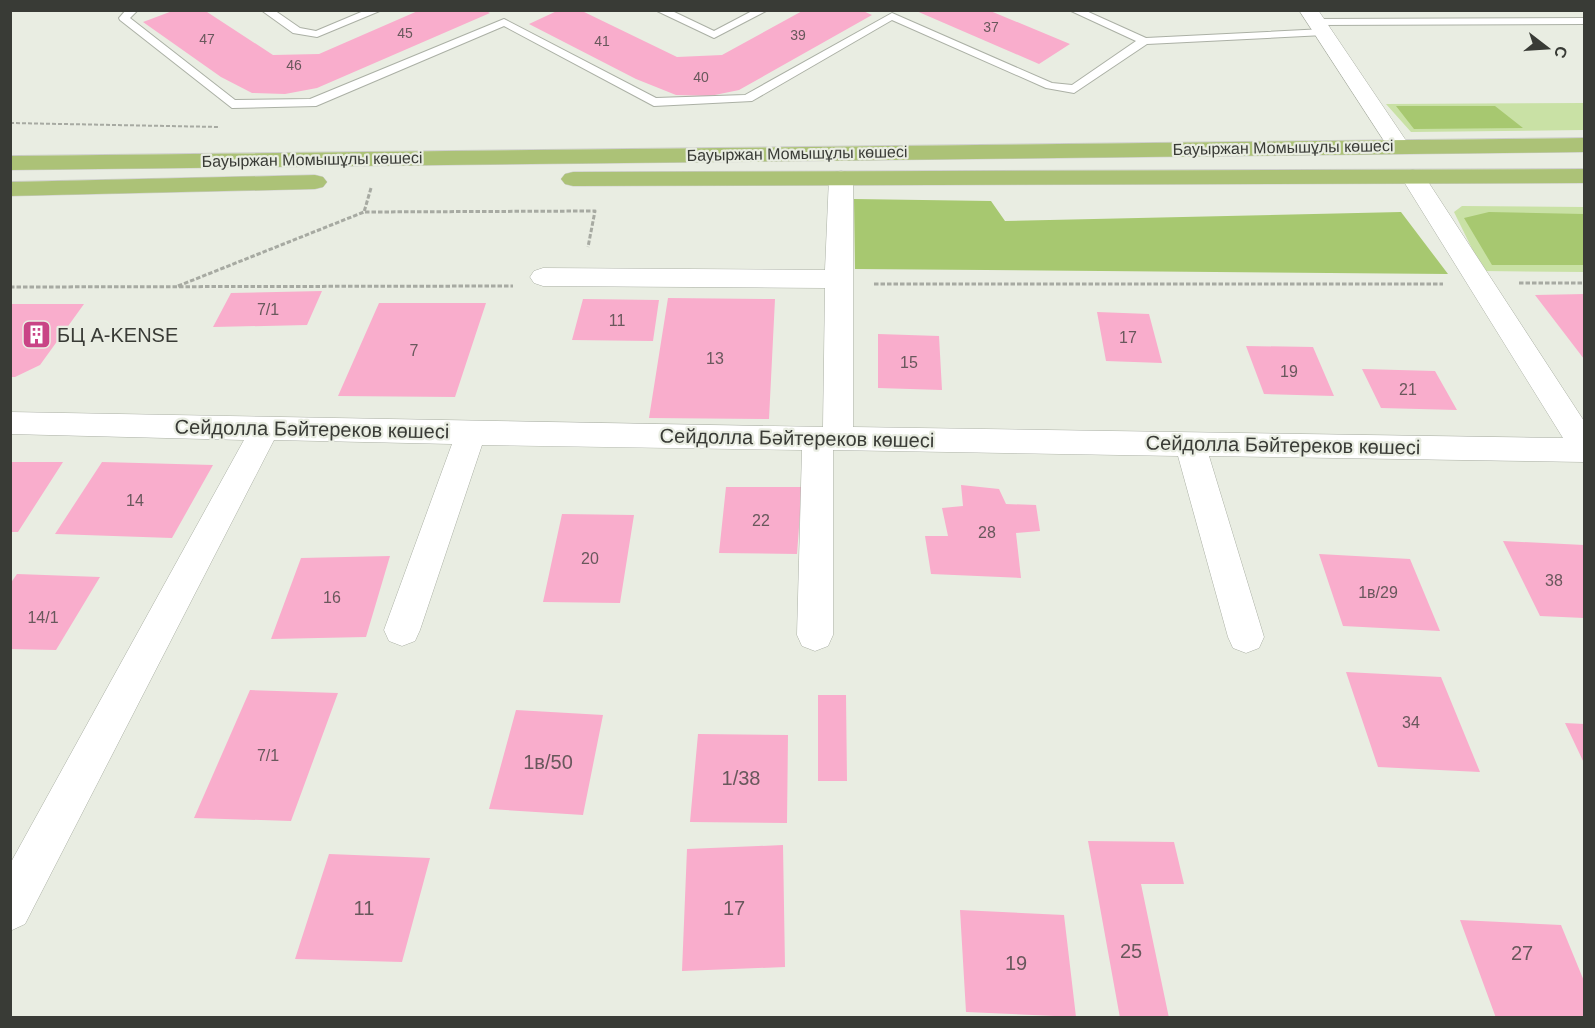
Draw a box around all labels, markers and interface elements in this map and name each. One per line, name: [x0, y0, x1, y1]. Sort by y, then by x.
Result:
north arrow: [1517, 18, 1577, 78]
house number: 37: [983, 19, 999, 35]
house number: 45: [397, 25, 413, 41]
house number: 39: [790, 27, 806, 43]
house number: 47: [199, 31, 215, 47]
house number: 41: [594, 33, 610, 49]
text: С: [1551, 44, 1571, 61]
house number: 46: [286, 57, 302, 73]
house number: 40: [693, 69, 709, 85]
street label: Бауыржан Момышұлы көшесі: [1173, 137, 1393, 158]
street label: Бауыржан Момышұлы көшесі: [687, 143, 907, 164]
street label: Бауыржан Момышұлы көшесі: [202, 149, 422, 170]
house number: 7/1: [257, 301, 279, 318]
house number: 11: [609, 312, 625, 329]
building icon: БЦ A-KENSE: [20, 319, 52, 351]
place label: БЦ A-KENSE: [57, 324, 178, 346]
house number: 17: [1119, 329, 1137, 346]
house number: 7: [410, 342, 419, 359]
house number: 13: [706, 350, 724, 367]
house number: 15: [900, 354, 918, 371]
house number: 19: [1280, 363, 1298, 380]
house number: 21: [1399, 381, 1417, 398]
street label: Сейдолла Бәйтереков көшесі: [175, 416, 449, 442]
street label: Сейдолла Бәйтереков көшесі: [660, 425, 934, 451]
street label: Сейдолла Бәйтереков көшесі: [1146, 432, 1420, 458]
house number: 14: [126, 492, 144, 509]
house number: 22: [752, 512, 770, 529]
house number: 28: [978, 524, 996, 541]
house number: 20: [581, 550, 599, 567]
house number: 38: [1545, 572, 1563, 589]
house number: 1в/29: [1358, 584, 1398, 601]
house number: 16: [323, 589, 341, 606]
house number: 14/1: [27, 609, 59, 626]
house number: 34: [1402, 714, 1420, 731]
house number: 7/1: [257, 747, 279, 764]
house number: 1в/50: [523, 751, 573, 773]
house number: 1/38: [722, 767, 760, 789]
house number: 11: [354, 897, 374, 919]
house number: 17: [723, 897, 745, 919]
house number: 25: [1120, 940, 1142, 962]
house number: 27: [1511, 942, 1533, 964]
house number: 19: [1005, 952, 1027, 974]

